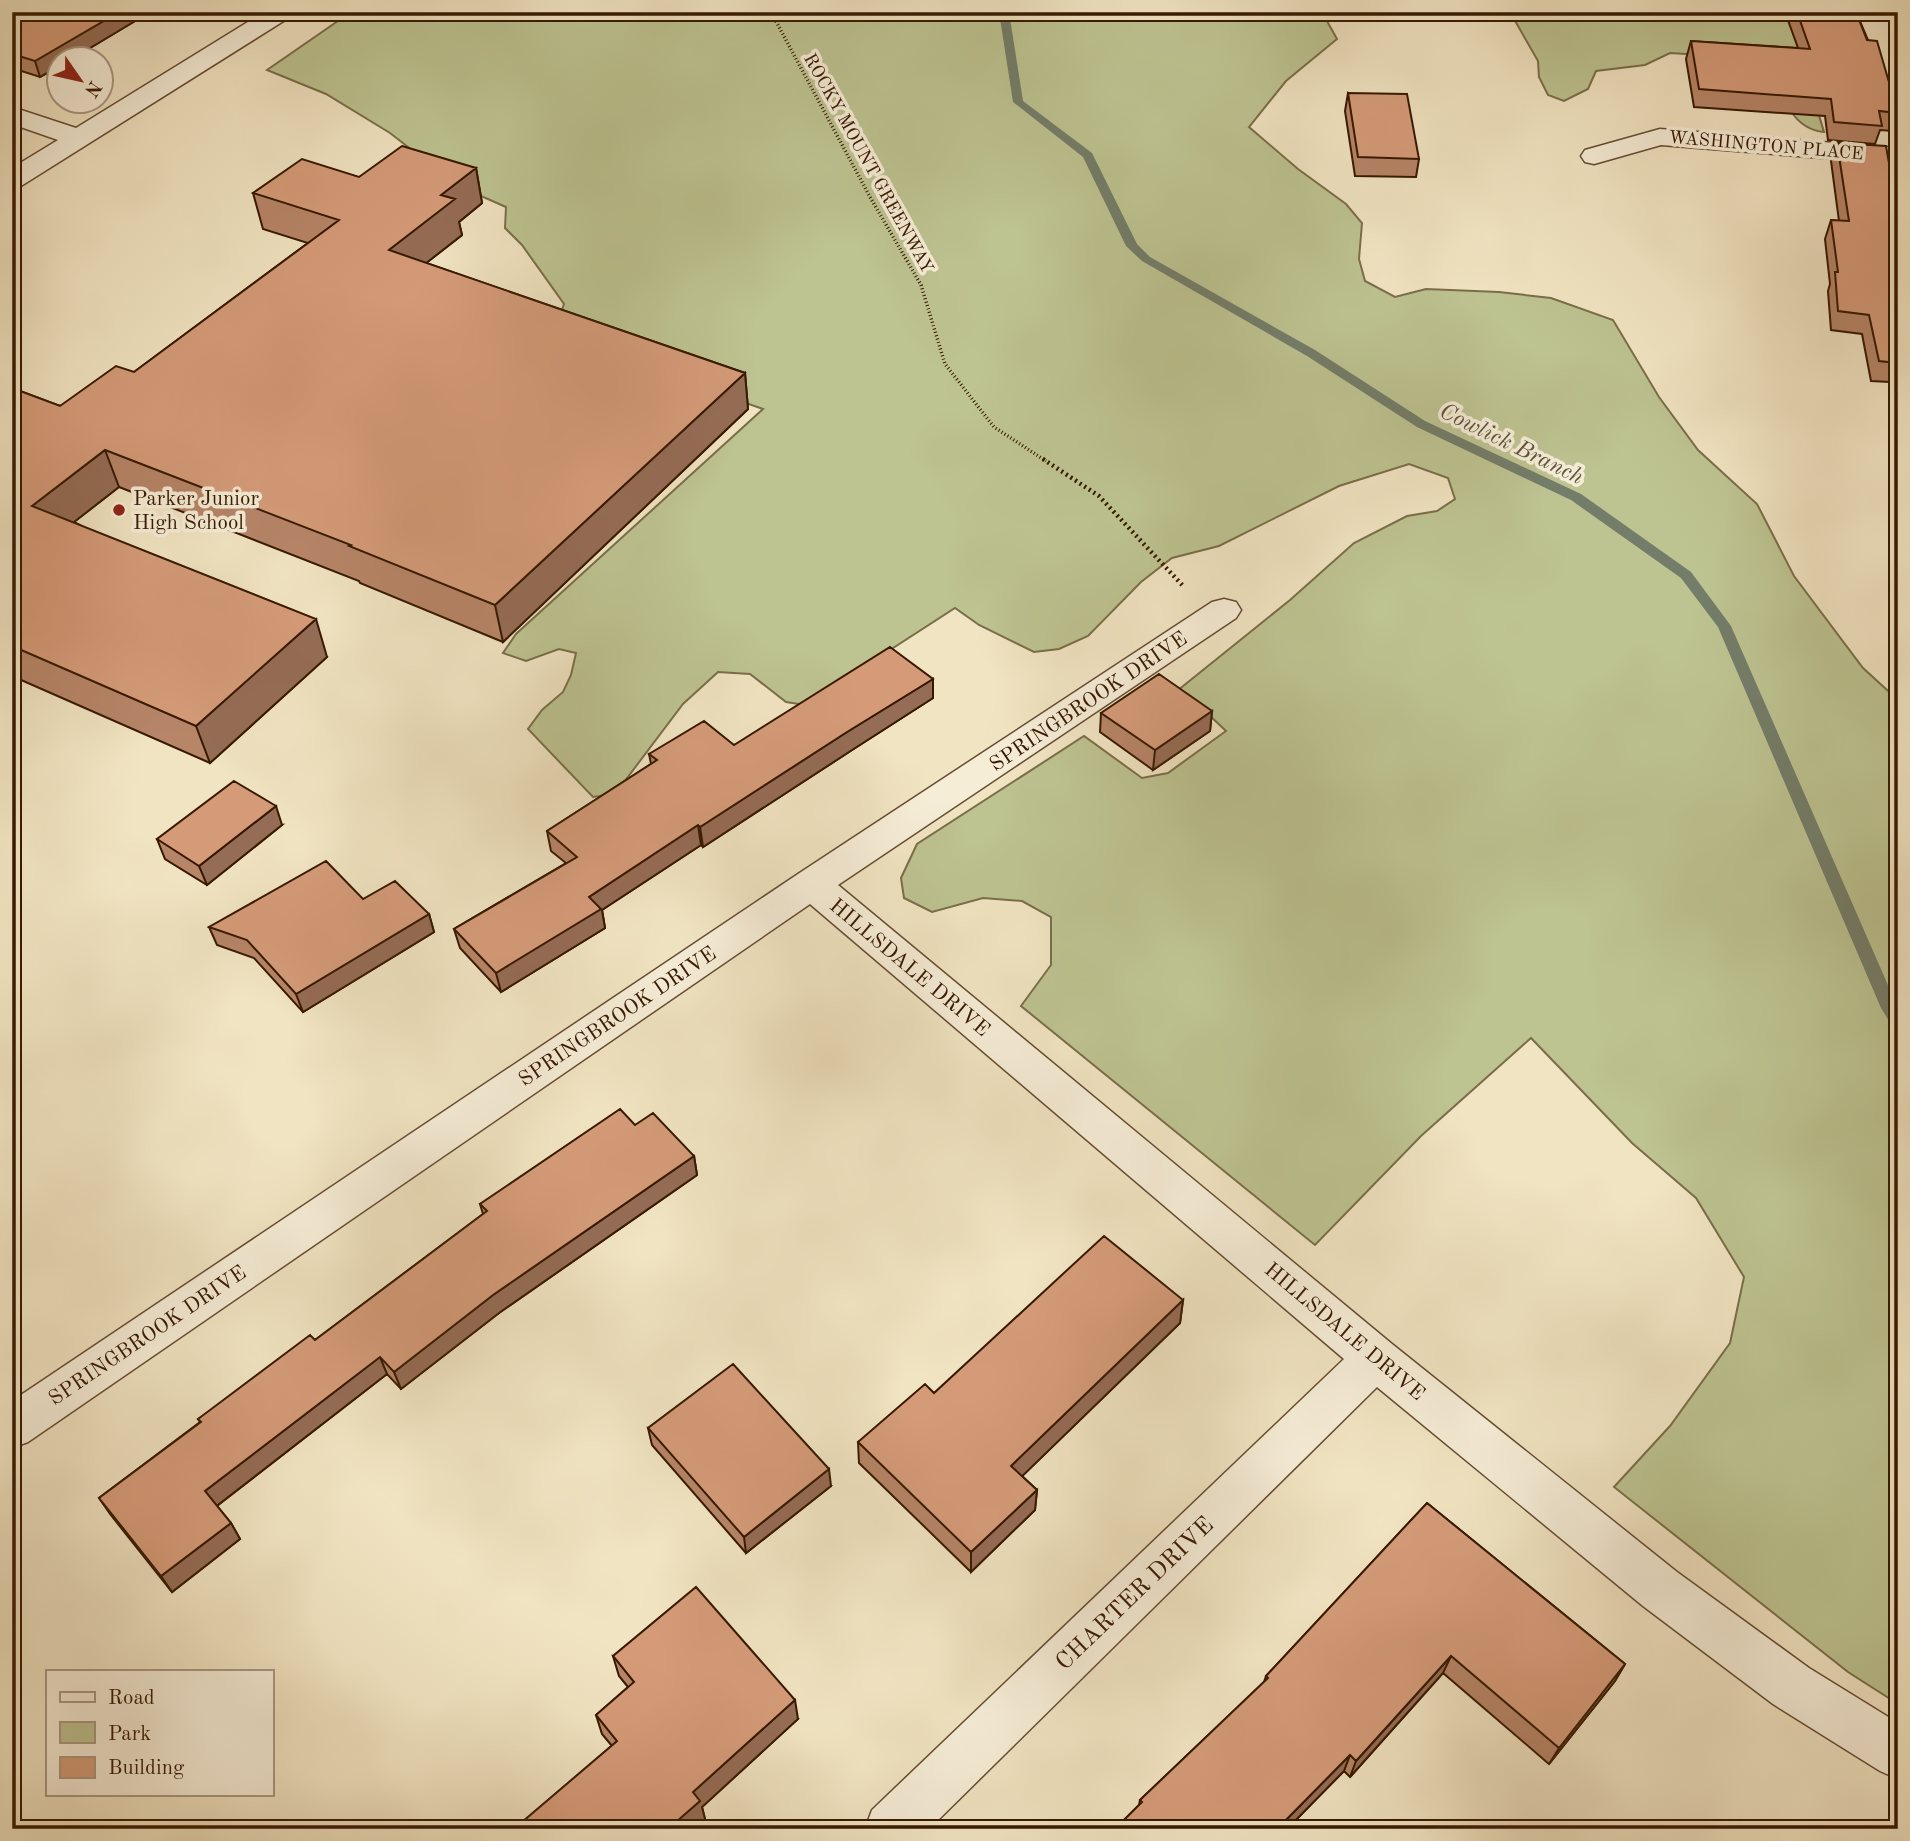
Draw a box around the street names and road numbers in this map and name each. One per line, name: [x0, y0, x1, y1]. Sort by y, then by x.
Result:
street label: ROCKY MOUNT GREENWAY: [800, 51, 936, 276]
street label: WASHINGTON PLACE: [1668, 129, 1864, 163]
street label: SPRINGBROOK DRIVE: [986, 628, 1191, 776]
street label: HILLSDALE DRIVE: [825, 895, 993, 1041]
street label: SPRINGBROOK DRIVE: [515, 943, 720, 1091]
street label: HILLSDALE DRIVE: [1260, 1259, 1428, 1405]
street label: SPRINGBROOK DRIVE: [45, 1262, 250, 1410]
street label: CHARTER DRIVE: [1052, 1513, 1219, 1676]

